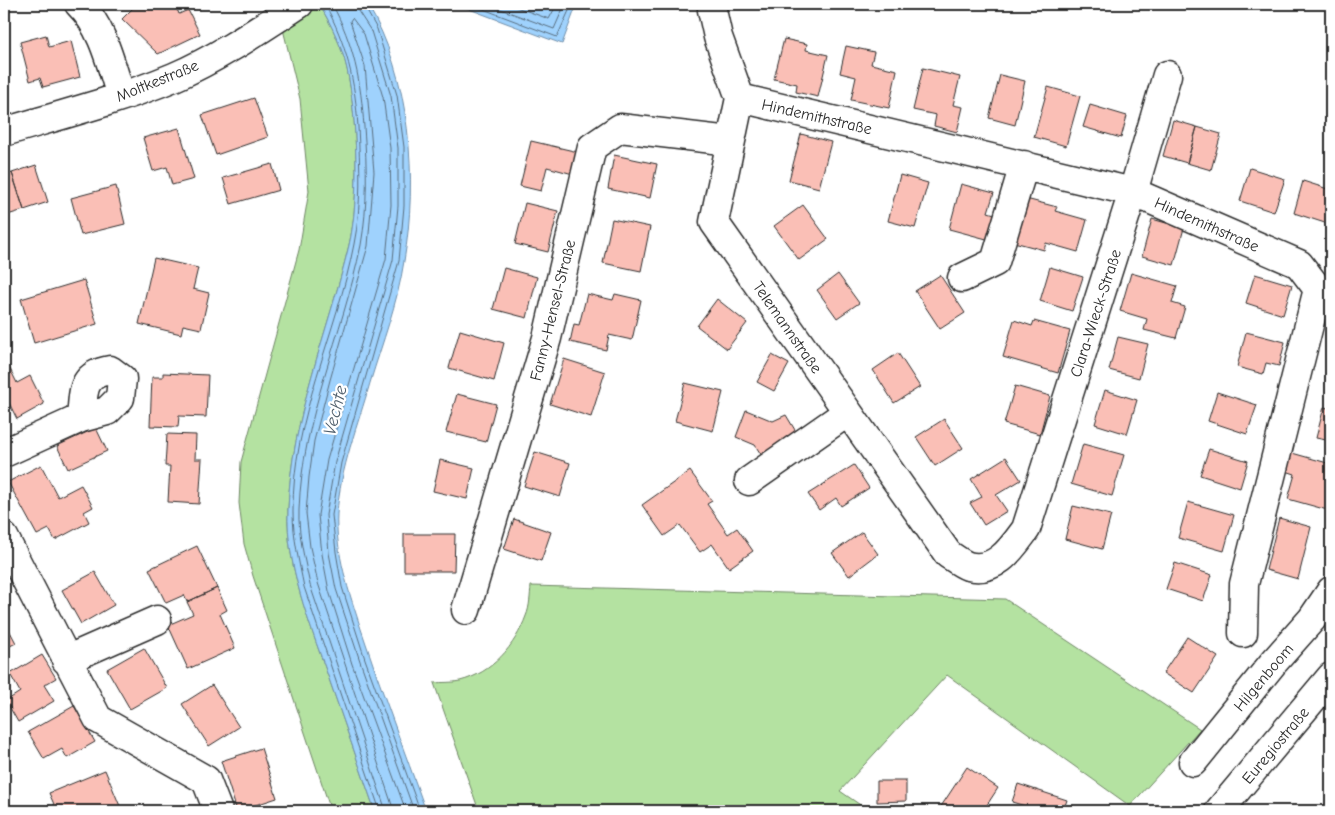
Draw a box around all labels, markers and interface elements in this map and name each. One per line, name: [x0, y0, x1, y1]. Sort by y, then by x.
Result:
street label: Moltkestraße: [114, 56, 201, 106]
street label: Hindemithstraße: [760, 96, 874, 138]
street label: Hindemithstraße: [1152, 194, 1262, 256]
street label: Fanny-Hensel-Straße: [527, 238, 579, 383]
street label: Clara-Wieck-Straße: [1067, 247, 1125, 380]
street label: Telemannstraße: [749, 278, 825, 377]
water label: Vechte: [319, 383, 352, 437]
street label: Hilgenboom: [1230, 640, 1297, 715]
street label: Euregiostraße: [1239, 704, 1313, 788]

